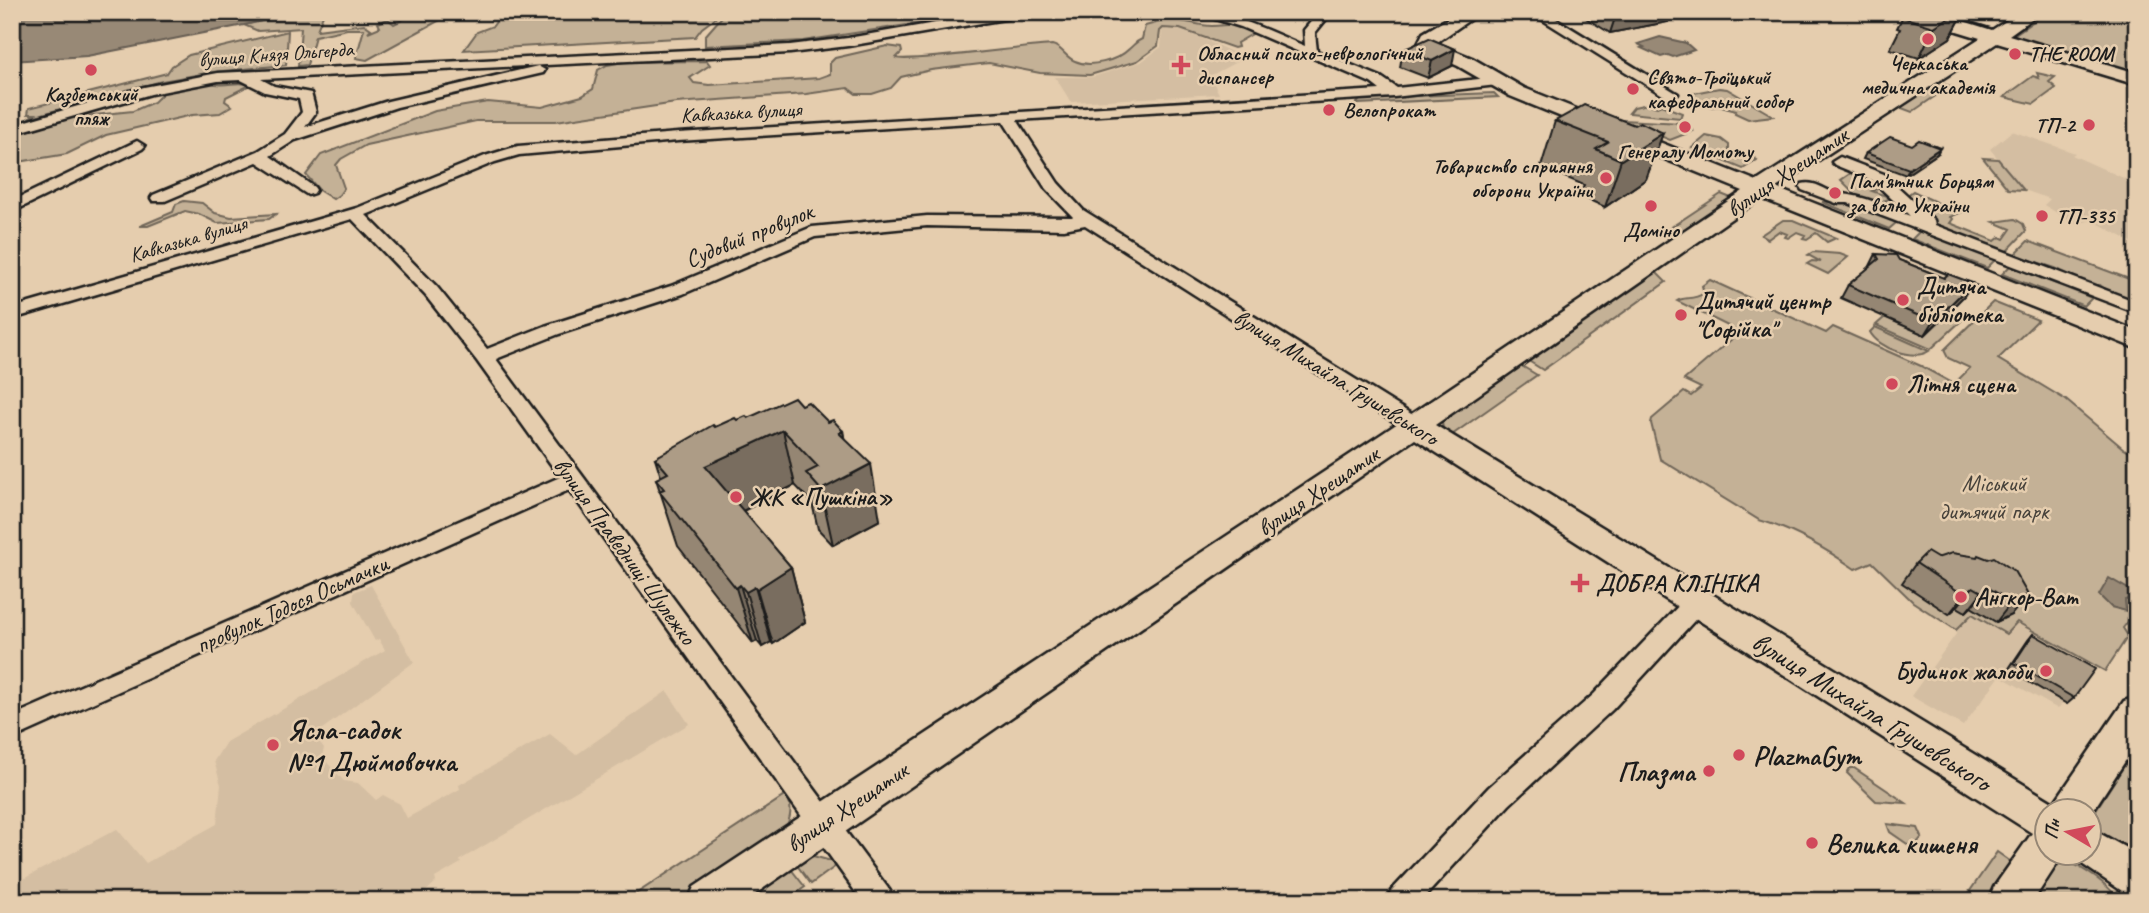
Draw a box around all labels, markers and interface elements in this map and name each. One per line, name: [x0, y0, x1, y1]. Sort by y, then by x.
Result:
marker: Черкаська медична академія: [1920, 31, 1936, 47]
street label: вулиця Князя Ольгерда: [198, 35, 356, 72]
place label: Обласний психо-неврологічний диспансер: [1197, 40, 1425, 90]
place label: THE ROOM: [2029, 41, 2116, 67]
marker: THE ROOM: [2007, 46, 2023, 62]
place label: Черкаська медична академія: [1861, 50, 1996, 100]
marker: Обласний психо-неврологічний диспансер: [1171, 55, 1191, 75]
marker: Казбетський пляж: [83, 62, 99, 78]
place label: Свято-Троїцький кафедральний собор: [1647, 64, 1794, 114]
place label: Казбетський пляж: [45, 81, 139, 131]
marker: Свято-Троїцький кафедральний собор: [1625, 81, 1641, 97]
street label: Кавказька вулиця: [680, 96, 804, 128]
place label: Велопрокат: [1343, 97, 1437, 123]
marker: Велопрокат: [1321, 102, 1337, 118]
place label: ТП-2: [2035, 112, 2078, 138]
marker: ТП-2: [2081, 117, 2097, 133]
marker: Генералу Момоту: [1677, 119, 1693, 135]
street label: вулиця Хрещатик: [1720, 119, 1856, 224]
place label: Генералу Момоту: [1617, 138, 1754, 164]
place label: Товариство сприяння оборони України: [1433, 153, 1594, 203]
place label: Пам'ятник Борцям за волю України: [1846, 168, 1994, 219]
marker: Товариство сприяння оборони України: [1598, 170, 1614, 186]
marker: Пам'ятник Борцям за волю України: [1827, 185, 1843, 201]
street label: Судовий провулок: [681, 195, 819, 274]
marker: Доміно: [1643, 198, 1659, 214]
place label: ТП-335: [2056, 203, 2116, 229]
marker: ТП-335: [2034, 208, 2050, 224]
street label: Кавказька вулиця: [126, 209, 251, 268]
place label: Доміно: [1623, 217, 1680, 243]
place label: Дитяча бібліотека: [1917, 271, 2005, 329]
place label: Дитячий центр "Софійка": [1695, 286, 1832, 344]
marker: Дитяча бібліотека: [1895, 292, 1911, 308]
street label: вулиця Михайла Грушевського: [1228, 302, 1446, 454]
marker: Дитячий центр "Софійка": [1673, 307, 1689, 323]
place label: Літня сцена: [1906, 369, 2017, 399]
marker: Літня сцена: [1884, 376, 1900, 392]
street label: вулиця Хрещатик: [1251, 438, 1387, 543]
street label: вулиця Праведниці Шулежко: [547, 451, 704, 652]
park label: Міський дитячий парк: [1939, 468, 2051, 526]
place label: ЖК «Пушкіна»: [750, 482, 893, 512]
marker: ЖК «Пушкіна»: [728, 489, 744, 505]
street label: провулок Тодося Осьмачки: [191, 547, 394, 660]
place label: ДОБРА КЛІНІКА: [1596, 568, 1760, 598]
marker: ДОБРА КЛІНІКА: [1570, 573, 1590, 593]
place label: Ангкор-Ват: [1975, 582, 2079, 612]
marker: Ангкор-Ват: [1953, 589, 1969, 605]
street label: вулиця Михайла Грушевського: [1746, 624, 2000, 801]
place label: Будинок жалоби: [1895, 656, 2035, 686]
marker: Будинок жалоби: [2038, 663, 2054, 679]
place label: Ясла-садок №1 Дюймовочка: [287, 712, 459, 779]
marker: Ясла-садок №1 Дюймовочка: [265, 737, 281, 753]
place label: PlazmaGym: [1753, 738, 1863, 773]
marker: PlazmaGym: [1731, 747, 1747, 763]
street label: вулиця Хрещатик: [780, 754, 916, 859]
place label: Плазма: [1617, 754, 1697, 790]
marker: Плазма: [1701, 763, 1717, 779]
north arrow: [2034, 797, 2104, 867]
text: Пн: [2039, 816, 2066, 841]
place label: Велика кишеня: [1826, 826, 1979, 861]
marker: Велика кишеня: [1804, 835, 1820, 851]

